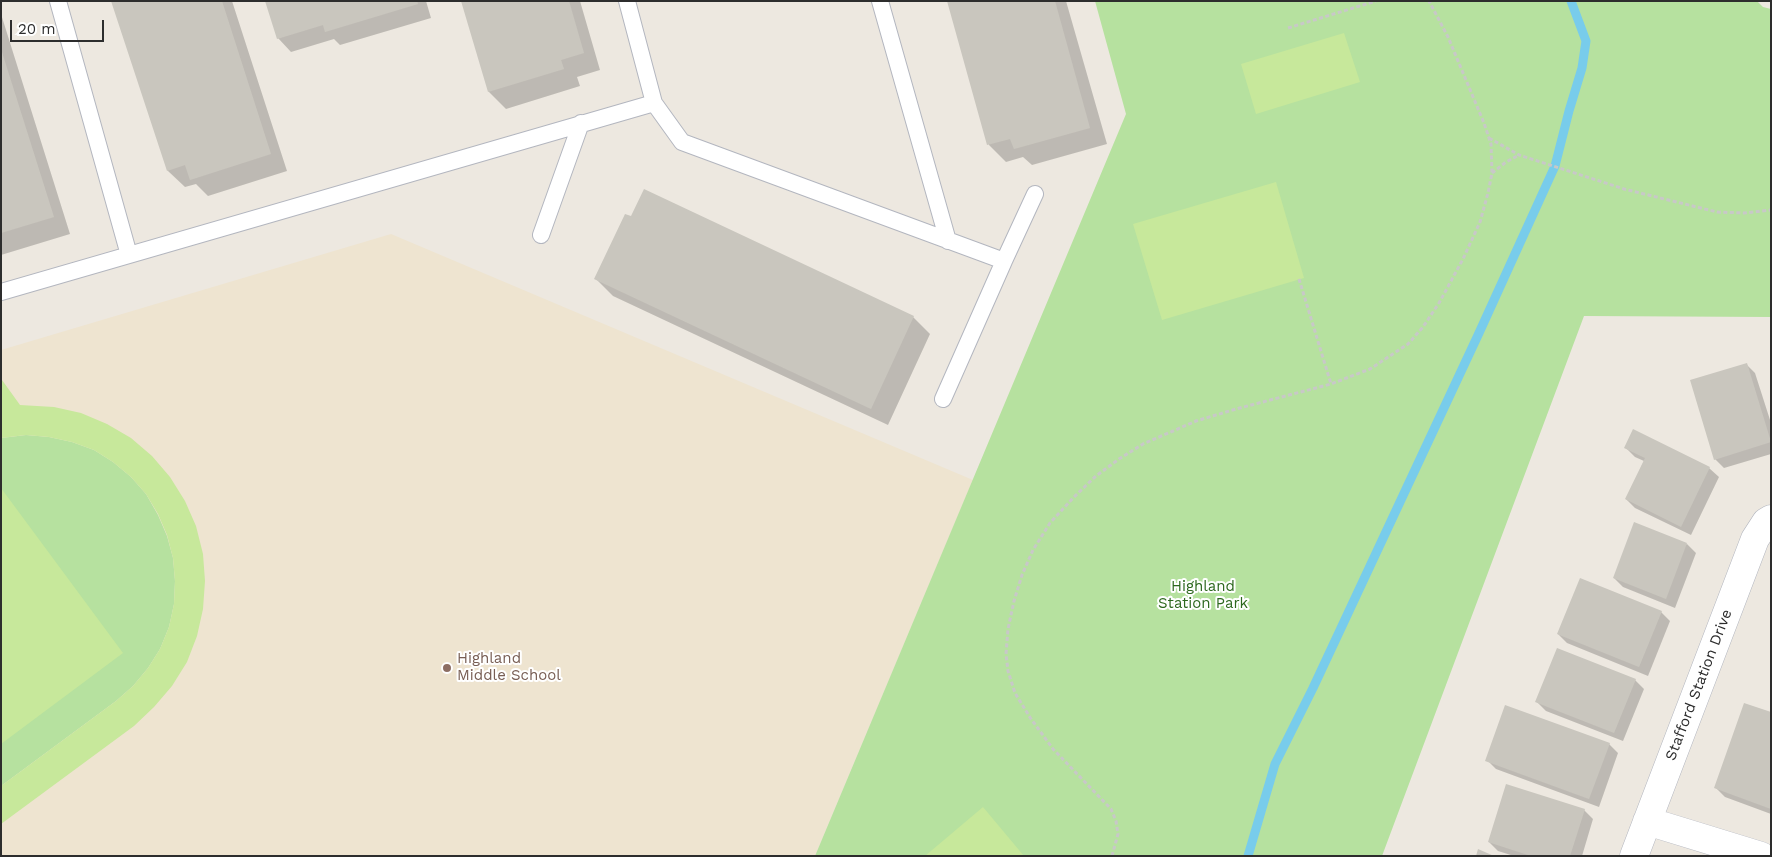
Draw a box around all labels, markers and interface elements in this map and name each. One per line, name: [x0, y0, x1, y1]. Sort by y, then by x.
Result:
scale bar: [12, 10, 106, 42]
text: 20 m: [18, 20, 56, 38]
park label: Highland Station Park: [1158, 578, 1248, 613]
street label: Stafford Station Drive: [1662, 607, 1736, 763]
place label: Highland Middle School: [457, 650, 561, 685]
marker: Highland Middle School: [441, 662, 453, 674]

